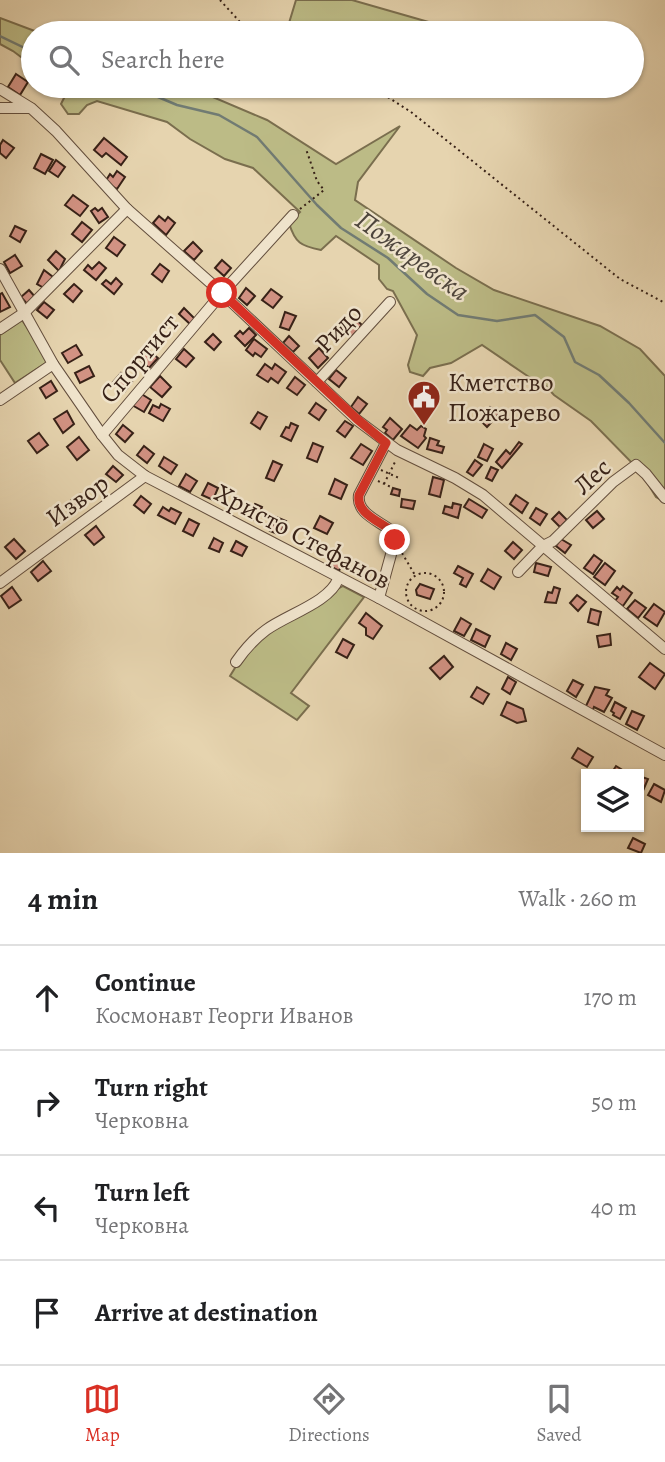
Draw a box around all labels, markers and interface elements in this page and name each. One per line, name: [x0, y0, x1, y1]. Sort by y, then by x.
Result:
search box: [21, 21, 644, 98]
icon: search: [45, 41, 83, 79]
text: Search here: [101, 42, 225, 77]
water label: Пожаревска: [348, 201, 477, 310]
route start: [206, 277, 237, 308]
street label: Ридо: [307, 296, 370, 360]
street label: Спортист: [92, 306, 187, 411]
place label: Кметство Пожарево: [448, 365, 561, 430]
public building icon: Кметство Пожарево: [405, 378, 443, 427]
street label: Лес: [566, 450, 619, 503]
street label: Извор: [39, 466, 116, 535]
street label: Христо Стефанов: [209, 475, 397, 598]
route end: [379, 524, 410, 555]
map controls: [581, 769, 644, 832]
button: layers: [581, 769, 644, 832]
text: 4 min: [28, 879, 98, 919]
text: Walk · 260 m: [518, 883, 637, 914]
text: Continue: [95, 965, 196, 1000]
icon: ahead: [28, 979, 66, 1017]
text: 170 m: [584, 982, 637, 1013]
text: Космонавт Георги Иванов: [95, 1000, 353, 1031]
text: Turn right: [95, 1070, 208, 1105]
icon: right: [28, 1084, 66, 1122]
text: 50 m: [591, 1087, 637, 1118]
text: Черковна: [95, 1105, 189, 1136]
text: Turn left: [95, 1175, 190, 1210]
icon: left: [28, 1189, 66, 1227]
text: 40 m: [591, 1192, 637, 1223]
text: Черковна: [95, 1210, 189, 1241]
icon: arrive: [28, 1294, 66, 1332]
text: Arrive at destination: [95, 1295, 318, 1330]
tab: Map: [83, 1380, 121, 1448]
tab: Directions: [288, 1380, 370, 1448]
tab: Saved: [537, 1380, 582, 1448]

